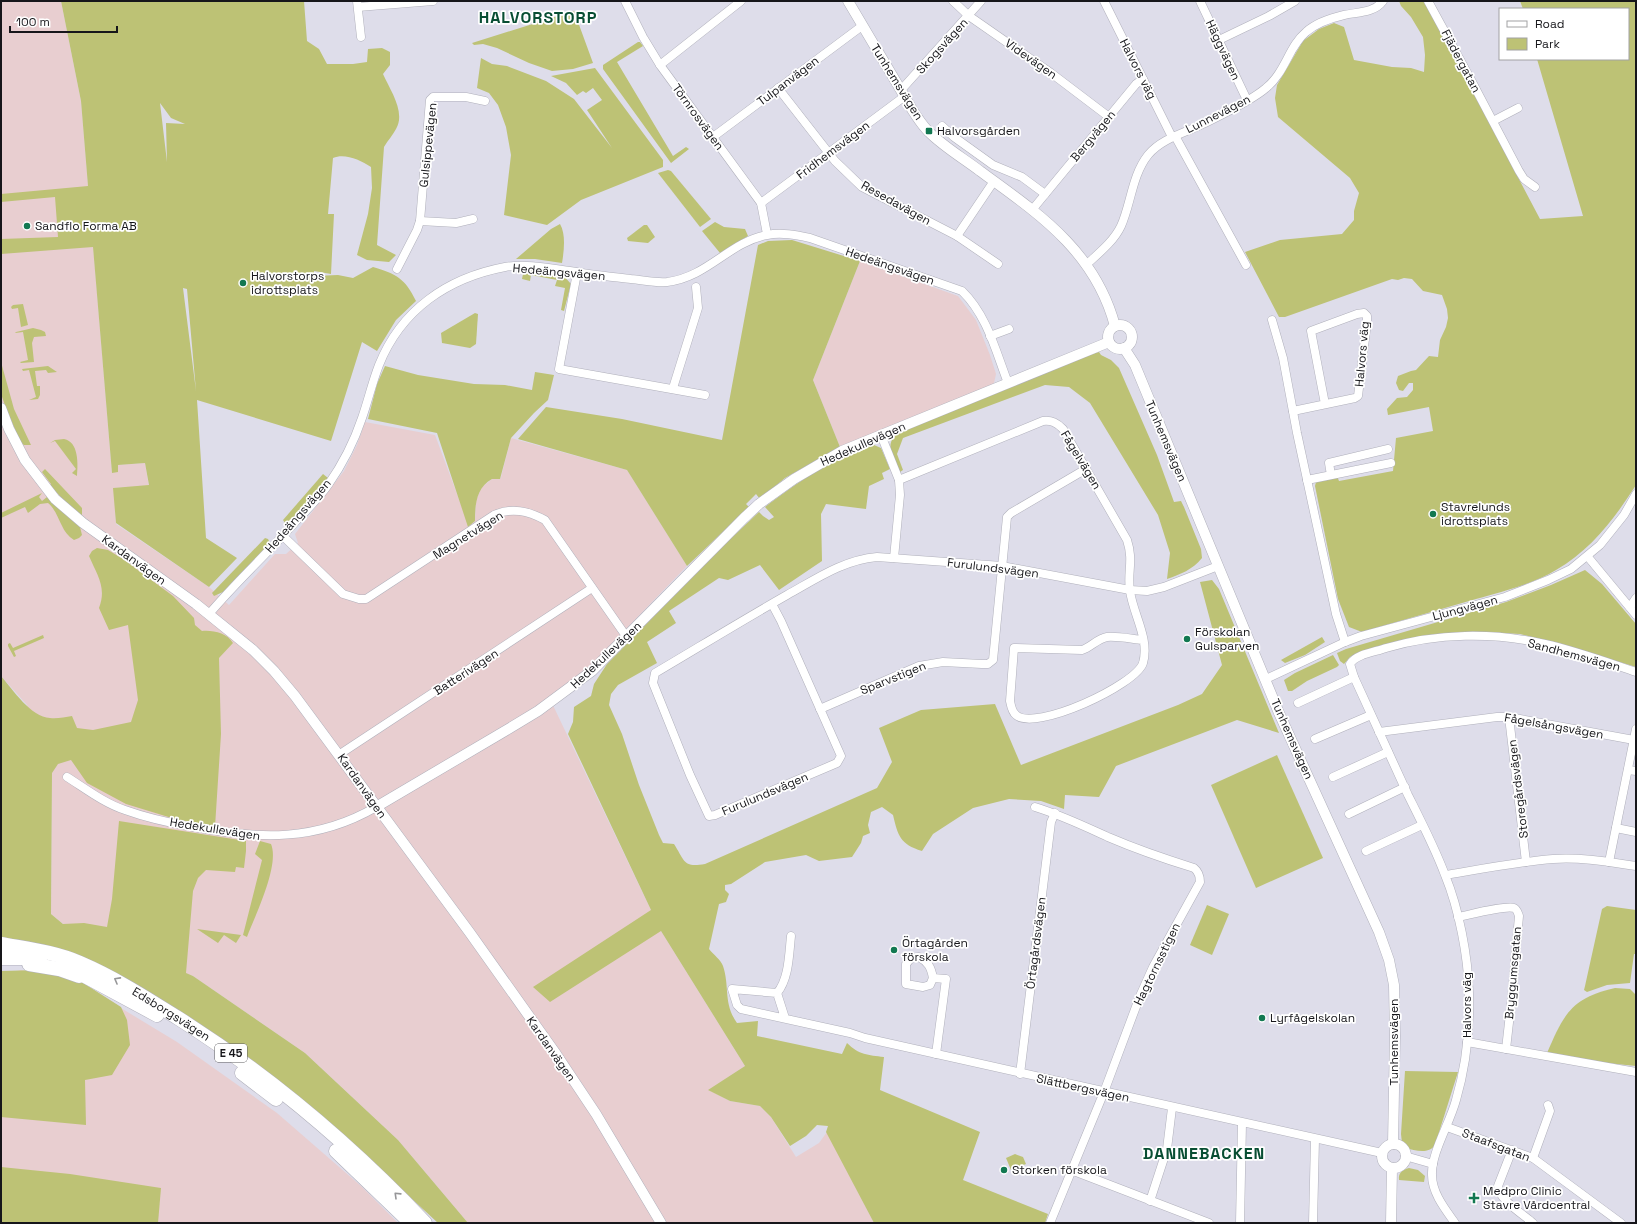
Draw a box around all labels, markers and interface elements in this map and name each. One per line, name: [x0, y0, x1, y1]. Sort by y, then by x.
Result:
district label: HALVORSTORP: [479, 7, 597, 28]
scale bar: [10, 8, 117, 34]
legend: [1499, 8, 1629, 60]
text: 100 m: [16, 14, 50, 30]
street label: Skogsvägen: [913, 15, 971, 77]
text: Road: [1535, 16, 1564, 32]
street label: Häggvägen: [1202, 17, 1244, 83]
street label: Fjädergatan: [1438, 27, 1484, 95]
street label: Videvägen: [1002, 35, 1060, 83]
street label: Halvors väg: [1116, 36, 1160, 102]
text: Park: [1535, 36, 1560, 52]
street label: Tunhemsvägen: [867, 41, 927, 123]
street label: Tulpanvägen: [754, 53, 822, 109]
street label: Törnrosvägen: [669, 81, 727, 153]
street label: Lunnevägen: [1183, 91, 1253, 137]
street label: Gulsippevägen: [416, 102, 440, 188]
street label: Bergvägen: [1067, 107, 1119, 165]
street label: Fridhemsvägen: [793, 117, 873, 183]
place label: Halvorsgården: [937, 123, 1020, 139]
marker: Halvorsgården: [924, 126, 934, 136]
street label: Resedavägen: [858, 177, 934, 229]
place label: Sandflo Forma AB: [35, 218, 137, 234]
marker: Sandflo Forma AB: [22, 221, 32, 231]
street label: Hedeängsvägen: [843, 243, 937, 289]
street label: Hedeängsvägen: [512, 260, 606, 284]
place label: Halvorstorps idrottsplats: [251, 268, 324, 298]
marker: Halvorstorps idrottsplats: [238, 278, 248, 288]
street label: Halvors väg: [1351, 320, 1373, 388]
street label: Tunhemsvägen: [1142, 398, 1190, 484]
street label: Hedekullevägen: [818, 418, 908, 470]
street label: Fågelvägen: [1057, 428, 1105, 492]
street label: Hedeängsvägen: [261, 476, 335, 556]
place label: Stavrelunds idrottsplats: [1441, 499, 1510, 529]
street label: Magnetvägen: [430, 507, 506, 563]
marker: Stavrelunds idrottsplats: [1428, 509, 1438, 519]
street label: Kardanvägen: [99, 531, 169, 589]
street label: Furulundsvägen: [946, 554, 1040, 582]
street label: Ljungvägen: [1431, 592, 1499, 624]
street label: Hedekullevägen: [567, 618, 645, 692]
place label: Förskolan Gulsparven: [1195, 624, 1259, 654]
marker: Förskolan Gulsparven: [1182, 634, 1192, 644]
street label: Sandhemsvägen: [1526, 635, 1622, 675]
street label: Batterivägen: [431, 645, 501, 699]
street label: Sparvstigen: [858, 658, 928, 698]
street label: Tunhemsvägen: [1267, 696, 1317, 782]
street label: Fågelsångsvägen: [1503, 709, 1605, 743]
street label: Storegårdsvägen: [1504, 739, 1532, 839]
street label: Kardanvägen: [334, 750, 390, 822]
street label: Furulundsvägen: [719, 769, 811, 819]
street label: Hedekullevägen: [169, 814, 261, 844]
street label: Örtagårdsvägen: [1022, 896, 1050, 990]
street label: Hagtornsstigen: [1130, 920, 1184, 1008]
street label: Bryggumsgatan: [1501, 926, 1525, 1020]
place label: Örtagården förskola: [902, 935, 968, 965]
marker: Örtagården förskola: [889, 945, 899, 955]
street label: Halvors väg: [1459, 972, 1475, 1038]
one-way arrow: [114, 978, 121, 985]
street label: Edsborgsvägen: [129, 984, 213, 1045]
street label: Tunhemsvägen: [1386, 999, 1402, 1085]
place label: Lyrfågelskolan: [1270, 1010, 1355, 1026]
street label: Kardanvägen: [523, 1013, 579, 1085]
marker: Lyrfågelskolan: [1257, 1013, 1267, 1023]
road number: E 45: [215, 1044, 247, 1062]
street label: Slättbergsvägen: [1035, 1070, 1131, 1106]
street label: Staafsgatan: [1460, 1125, 1532, 1165]
district label: DANNEBACKEN: [1143, 1143, 1265, 1164]
place label: Storken förskola: [1012, 1162, 1107, 1178]
marker: Storken förskola: [999, 1165, 1009, 1175]
place label: Medpro Clinic Stavre Vårdcentral: [1483, 1183, 1590, 1213]
marker: Medpro Clinic Stavre Vårdcentral: [1468, 1192, 1480, 1204]
one-way arrow: [394, 1193, 402, 1200]

